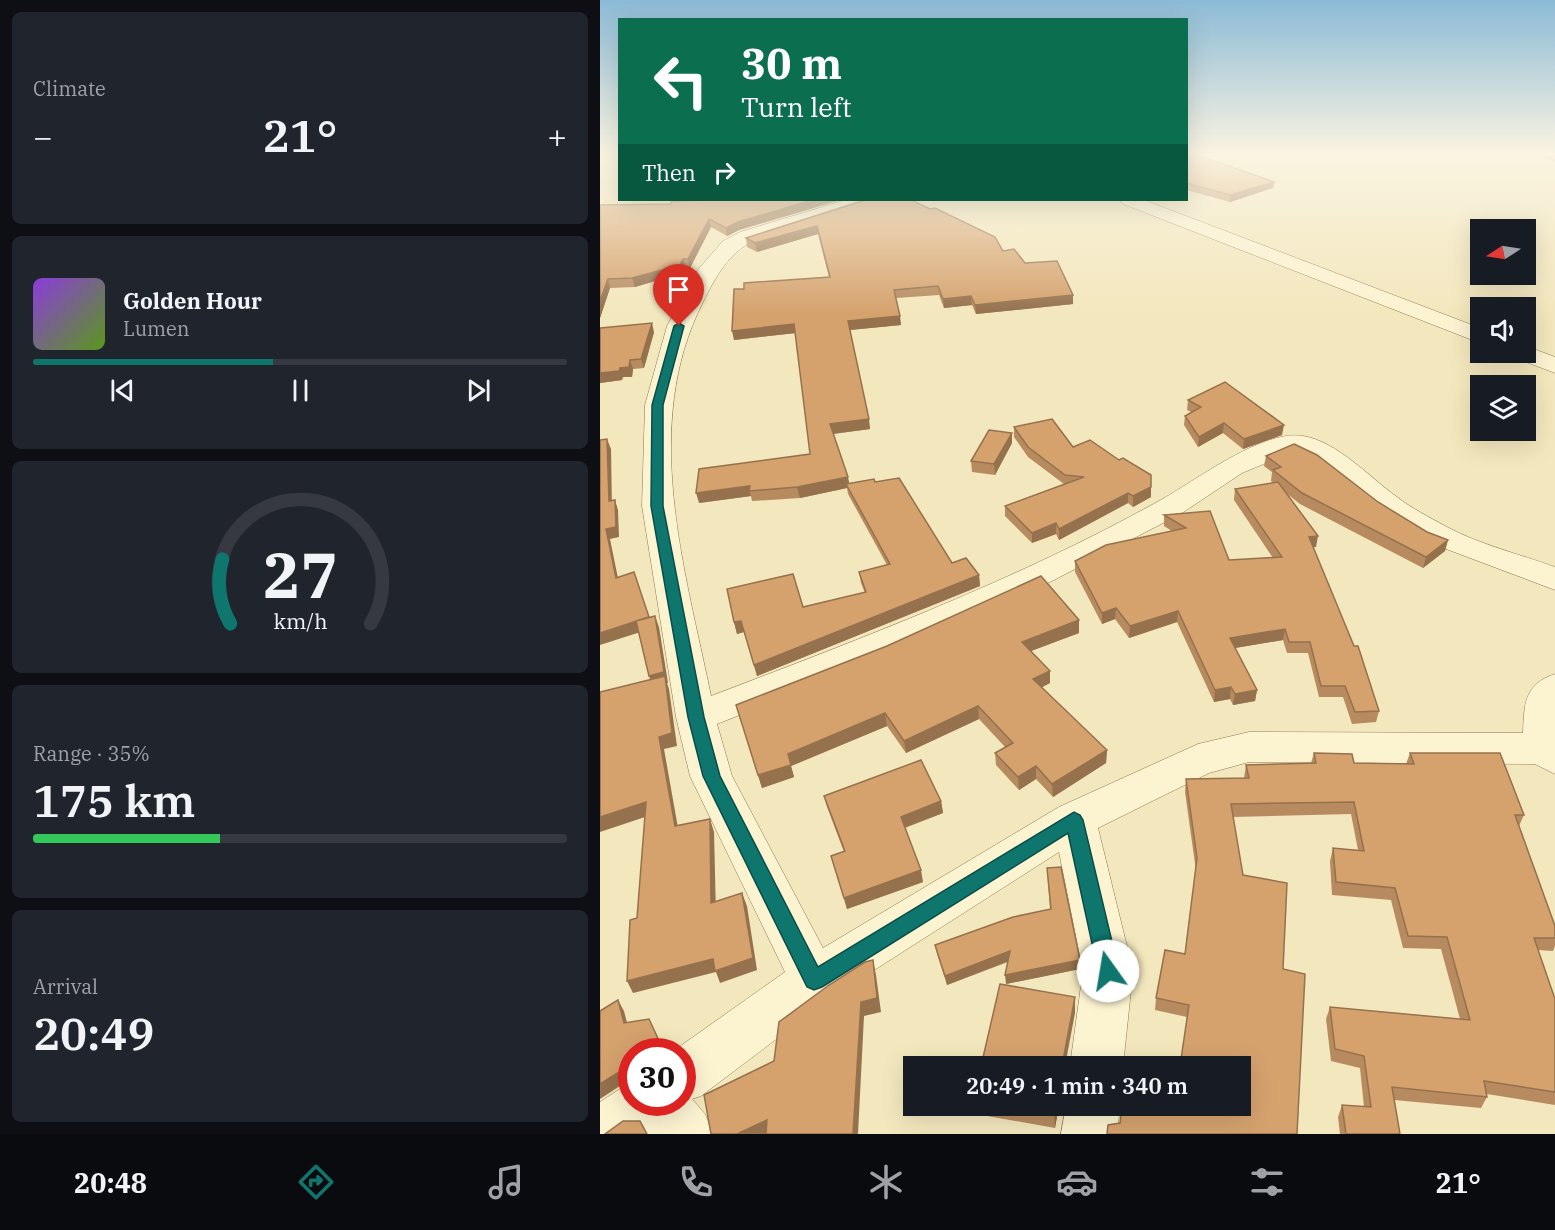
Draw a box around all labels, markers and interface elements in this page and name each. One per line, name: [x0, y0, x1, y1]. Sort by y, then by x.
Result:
text: 30 m: [741, 36, 842, 91]
icon: left: [642, 42, 720, 120]
text: Climate: [33, 75, 106, 102]
text: Turn left: [741, 89, 852, 124]
text: 21°: [262, 106, 338, 164]
text: −: [33, 115, 53, 158]
text: +: [547, 115, 567, 158]
icon: right: [708, 156, 741, 189]
text: Then: [642, 158, 696, 187]
north arrow: [1470, 219, 1536, 285]
map controls: [1470, 219, 1536, 441]
pin: [653, 264, 704, 326]
icon: arrive: [662, 273, 695, 306]
text: Golden Hour: [123, 286, 262, 315]
button: sound: [1470, 297, 1536, 363]
text: Lumen: [123, 315, 190, 342]
icon: previous: [106, 374, 139, 407]
icon: pause: [284, 374, 317, 407]
icon: next: [462, 374, 495, 407]
button: layers: [1470, 375, 1536, 441]
text: 27: [263, 534, 337, 615]
text: km/h: [273, 607, 327, 635]
text: Range · 35%: [33, 740, 150, 767]
text: 175 km: [33, 771, 195, 829]
position arrow: [1076, 939, 1140, 1003]
text: Arrival: [33, 973, 98, 1000]
text: 20:49: [33, 1004, 154, 1062]
speed limit sign: 30: [618, 1038, 696, 1116]
text: 20:49 · 1 min · 340 m: [966, 1071, 1188, 1100]
icon: directions: [295, 1161, 337, 1203]
icon: music: [485, 1161, 527, 1203]
icon: phone: [675, 1161, 717, 1203]
icon: climate: [865, 1161, 907, 1203]
icon: car: [1056, 1161, 1098, 1203]
icon: filters: [1246, 1161, 1288, 1203]
text: 20:48: [74, 1165, 147, 1200]
text: 21°: [1436, 1165, 1481, 1200]

